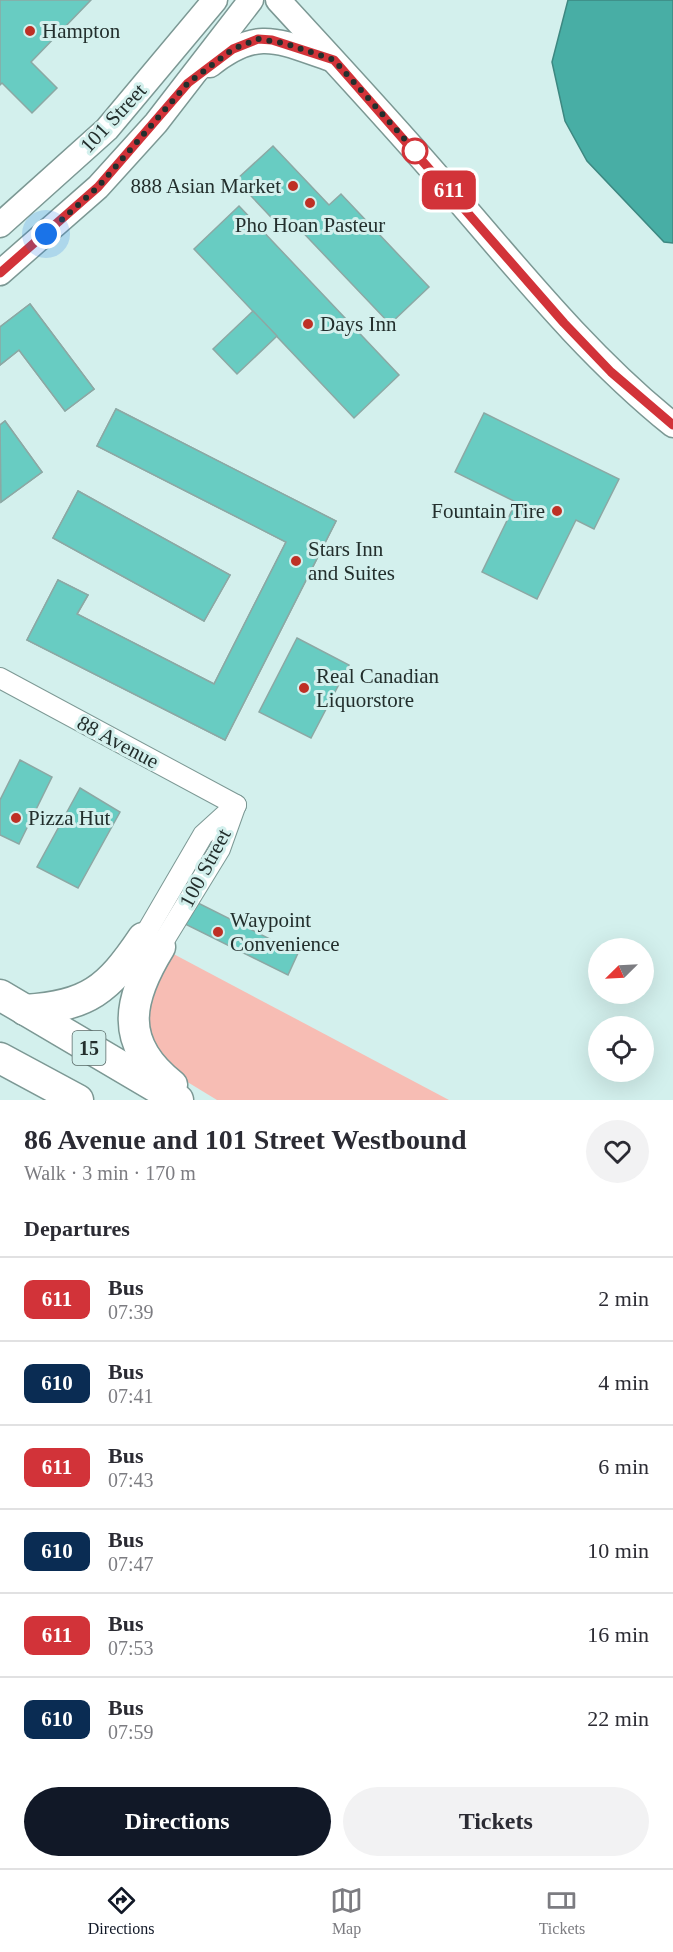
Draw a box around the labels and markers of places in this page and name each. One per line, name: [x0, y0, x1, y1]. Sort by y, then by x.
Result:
place label: Hampton: [42, 19, 121, 43]
marker: Hampton: [23, 24, 37, 38]
unlabelled marker: [402, 138, 428, 164]
place label: 888 Asian Market: [131, 174, 281, 198]
marker: 888 Asian Market: [286, 179, 300, 193]
marker: Pho Hoan Pasteur: [303, 196, 317, 210]
place label: Pho Hoan Pasteur: [235, 213, 385, 237]
place label: Days Inn: [320, 312, 397, 336]
marker: Days Inn: [301, 317, 315, 331]
place label: Fountain Tire: [431, 499, 545, 523]
marker: Fountain Tire: [550, 504, 564, 518]
place label: Stars Inn and Suites: [308, 537, 395, 585]
marker: Stars Inn and Suites: [289, 554, 303, 568]
place label: Real Canadian Liquorstore: [316, 664, 440, 712]
marker: Real Canadian Liquorstore: [297, 681, 311, 695]
place label: Pizza Hut: [28, 806, 110, 830]
marker: Pizza Hut: [9, 811, 23, 825]
place label: Waypoint Convenience: [230, 908, 340, 956]
marker: Waypoint Convenience: [211, 925, 225, 939]

